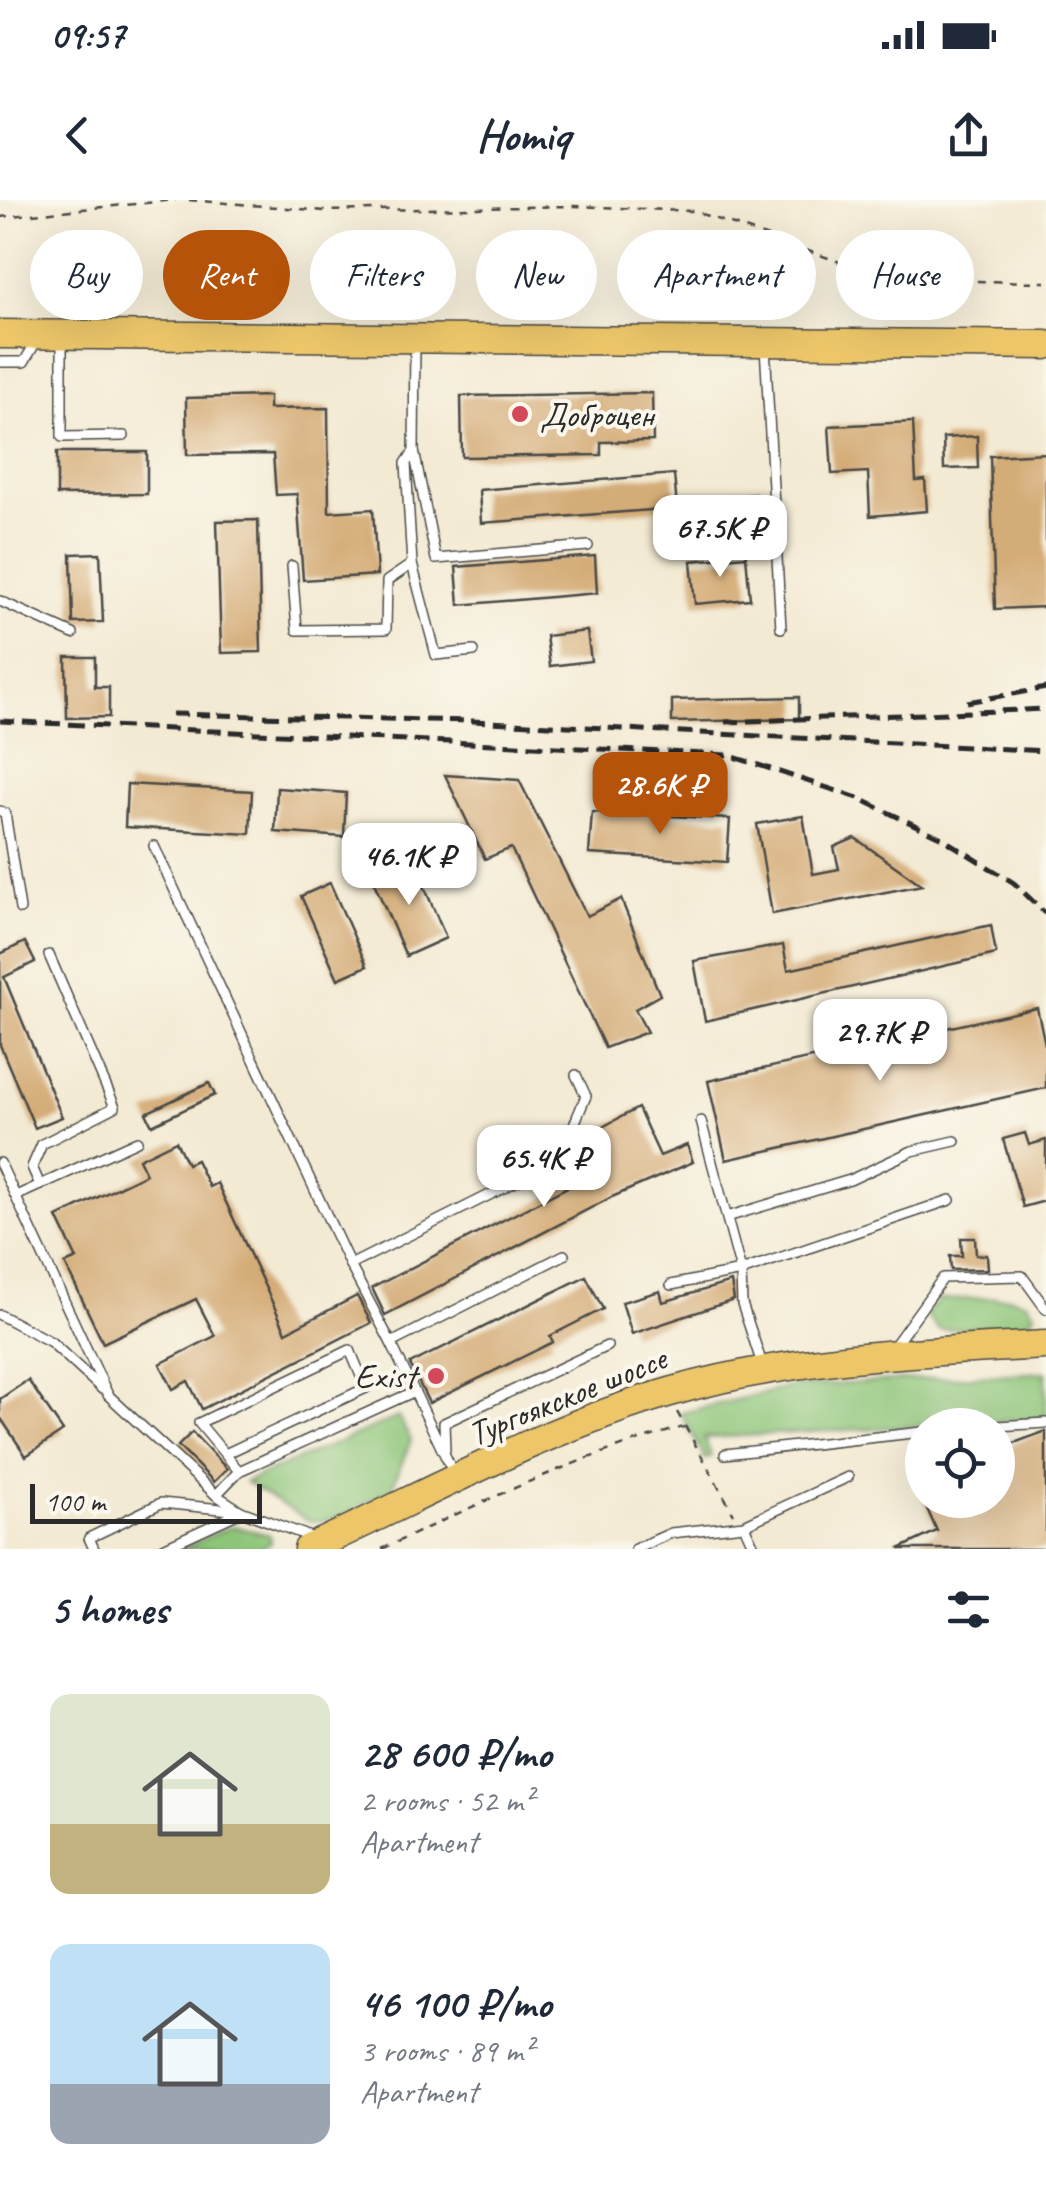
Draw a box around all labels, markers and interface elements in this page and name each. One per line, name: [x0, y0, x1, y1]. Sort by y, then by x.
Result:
text: 09:57: [50, 12, 125, 59]
text: Homiq: [476, 107, 570, 164]
icon: back: [50, 108, 105, 163]
icon: share: [941, 108, 996, 163]
chip: Buy: [30, 230, 143, 320]
chip: Rent: [163, 230, 290, 320]
chip: Filters: [310, 230, 456, 320]
chip: New: [476, 230, 597, 320]
chip: Apartment: [617, 230, 816, 320]
chip: House: [836, 230, 974, 320]
place label: Доброцен: [540, 392, 656, 437]
marker: Доброцен: [509, 403, 531, 425]
pin: 67.5K ₽: [628, 495, 812, 580]
text: 67.5K ₽: [675, 507, 765, 548]
pin: 28.6K ₽: [568, 752, 752, 837]
text: 28.6K ₽: [615, 764, 705, 805]
pin: 46.1K ₽: [317, 823, 501, 908]
text: 46.1K ₽: [364, 835, 454, 876]
pin: 29.7K ₽: [788, 999, 972, 1084]
text: 29.7K ₽: [835, 1011, 925, 1052]
pin: 65.4K ₽: [452, 1125, 636, 1210]
text: 65.4K ₽: [499, 1137, 589, 1178]
street label: Тургоякское шоссе: [461, 1335, 675, 1456]
place label: Exist: [355, 1354, 420, 1399]
marker: Exist: [425, 1365, 447, 1387]
map controls: [905, 1408, 1015, 1518]
button: locate: [905, 1408, 1015, 1518]
scale bar: [30, 1479, 262, 1524]
text: 100 m: [45, 1484, 105, 1519]
icon: filters: [941, 1582, 996, 1637]
text: 5 homes: [50, 1583, 168, 1636]
text: 28 600 ₽/mo: [360, 1727, 551, 1780]
icon: home: [130, 1734, 250, 1854]
text: 2 rooms · 52 m²: [360, 1780, 533, 1821]
text: Apartment: [360, 1821, 478, 1862]
text: 46 100 ₽/mo: [360, 1977, 551, 2030]
icon: home: [130, 1984, 250, 2104]
text: 3 rooms · 89 m²: [360, 2030, 533, 2071]
text: Apartment: [360, 2071, 478, 2112]

